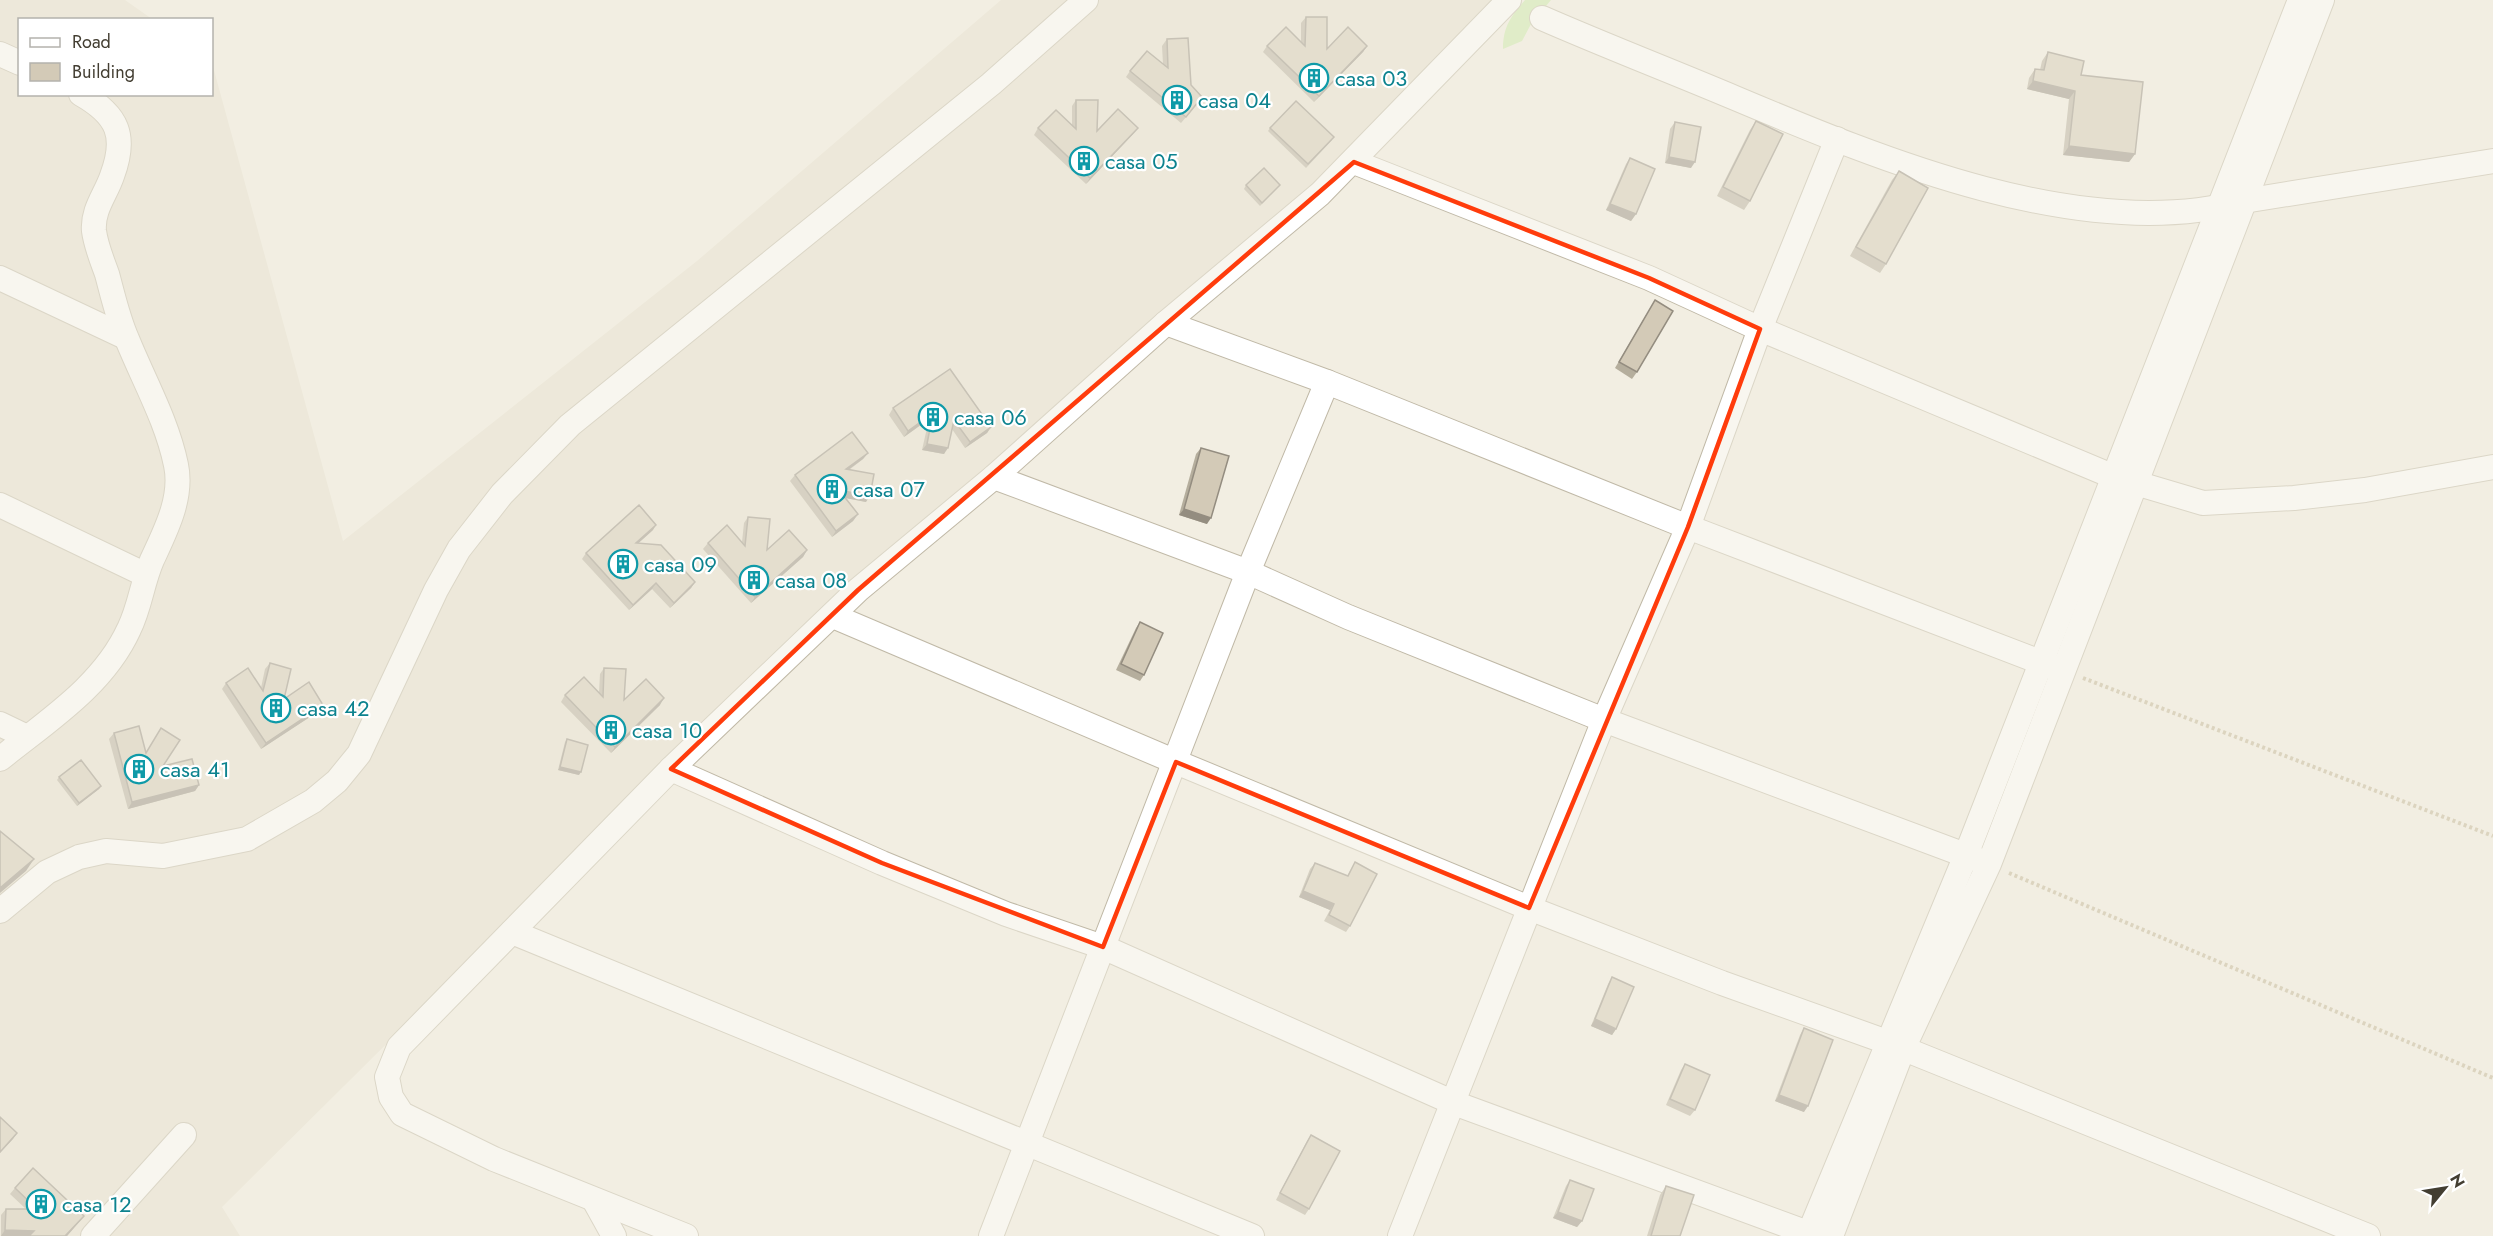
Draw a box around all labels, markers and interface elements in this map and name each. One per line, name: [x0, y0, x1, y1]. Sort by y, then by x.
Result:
legend: [18, 18, 213, 96]
text: Road: [72, 29, 111, 55]
text: Building: [72, 59, 135, 85]
building icon: casa 03: [1298, 62, 1330, 94]
place label: casa 03: [1335, 62, 1407, 94]
building icon: casa 04: [1161, 84, 1193, 116]
place label: casa 04: [1198, 84, 1271, 116]
building icon: casa 05: [1068, 145, 1100, 177]
place label: casa 05: [1105, 145, 1178, 177]
building icon: casa 06: [917, 401, 949, 433]
place label: casa 06: [954, 401, 1027, 433]
building icon: casa 07: [816, 473, 848, 505]
place label: casa 07: [853, 473, 925, 505]
building icon: casa 09: [607, 548, 639, 580]
place label: casa 09: [644, 548, 717, 580]
building icon: casa 08: [738, 564, 770, 596]
place label: casa 08: [775, 564, 847, 596]
building icon: casa 42: [260, 692, 292, 724]
place label: casa 42: [297, 692, 370, 724]
building icon: casa 10: [595, 714, 627, 746]
place label: casa 10: [632, 714, 702, 746]
building icon: casa 41: [123, 753, 155, 785]
place label: casa 41: [160, 753, 230, 785]
north arrow: [2415, 1158, 2475, 1218]
text: N: [2444, 1169, 2471, 1192]
building icon: casa 12: [25, 1188, 57, 1220]
place label: casa 12: [62, 1188, 132, 1220]

